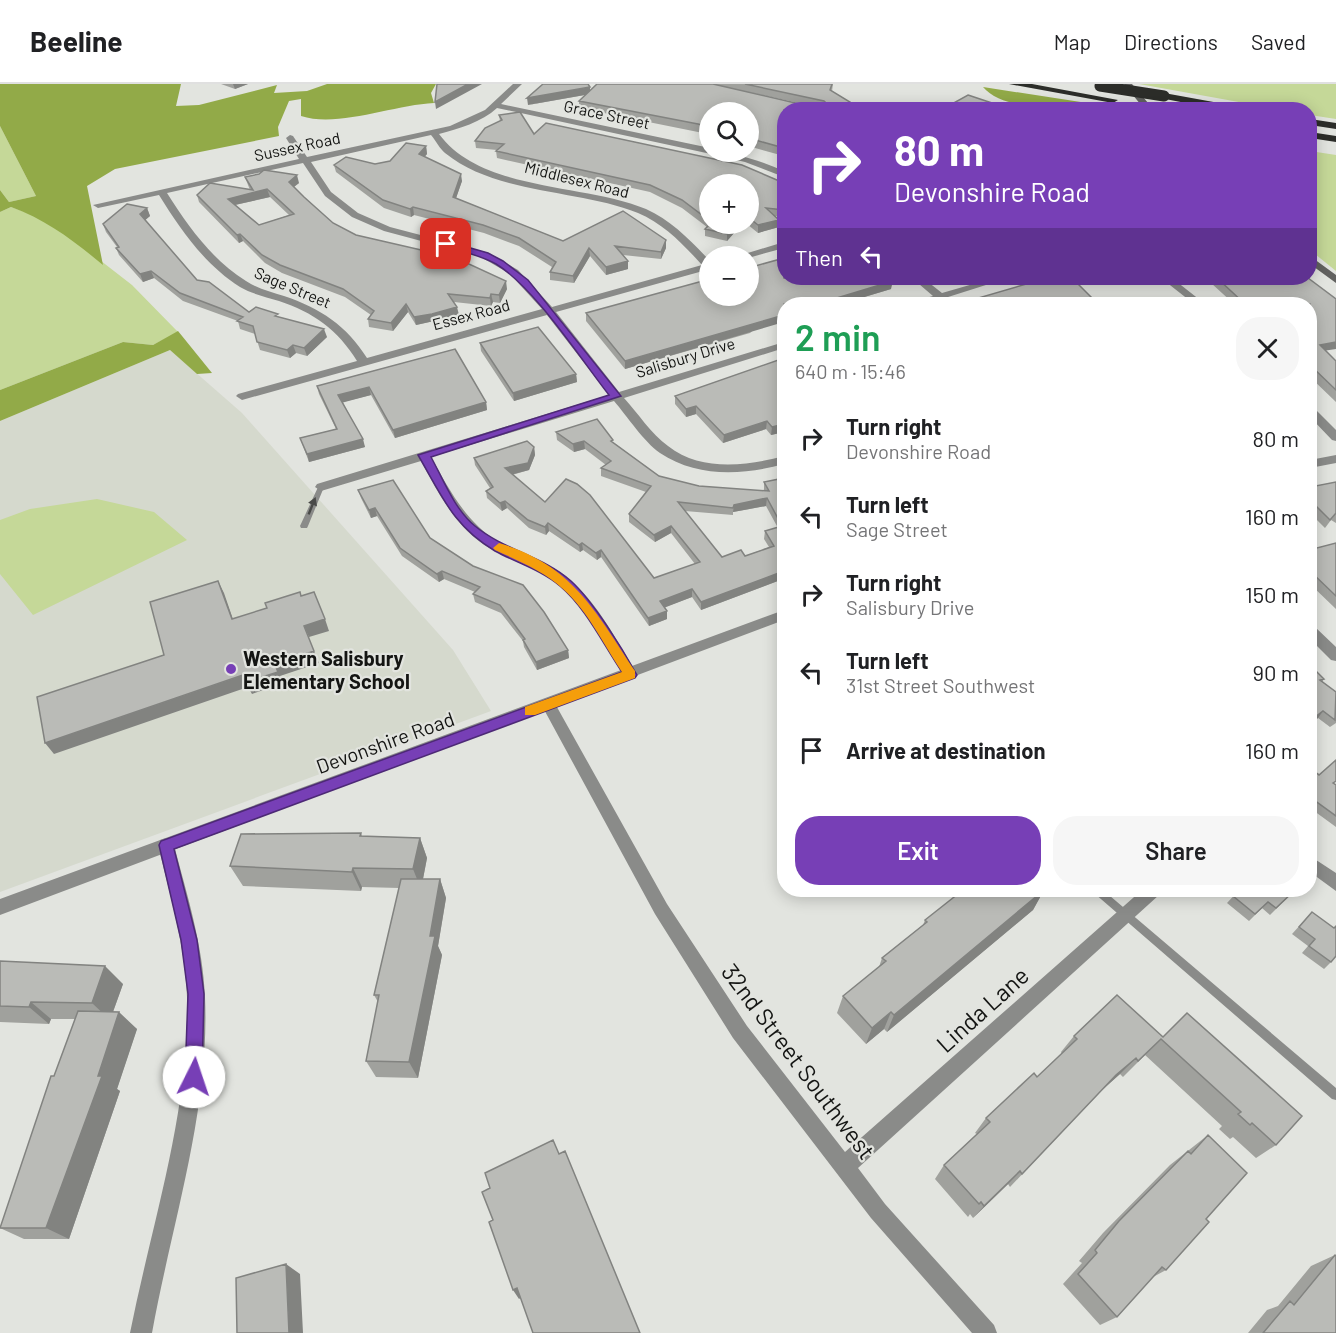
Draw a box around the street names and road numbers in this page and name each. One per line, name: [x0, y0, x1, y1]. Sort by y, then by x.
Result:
street label: Grace Street: [562, 96, 652, 132]
street label: Sussex Road: [252, 128, 342, 164]
street label: Middlesex Road: [523, 157, 631, 201]
street label: Sage Street: [252, 262, 334, 312]
street label: Essex Road: [430, 295, 512, 333]
street label: Salisbury Drive: [633, 333, 737, 381]
street label: Devonshire Road: [313, 706, 457, 778]
street label: 32nd Street Southwest: [716, 957, 882, 1165]
street label: Linda Lane: [930, 960, 1034, 1058]

